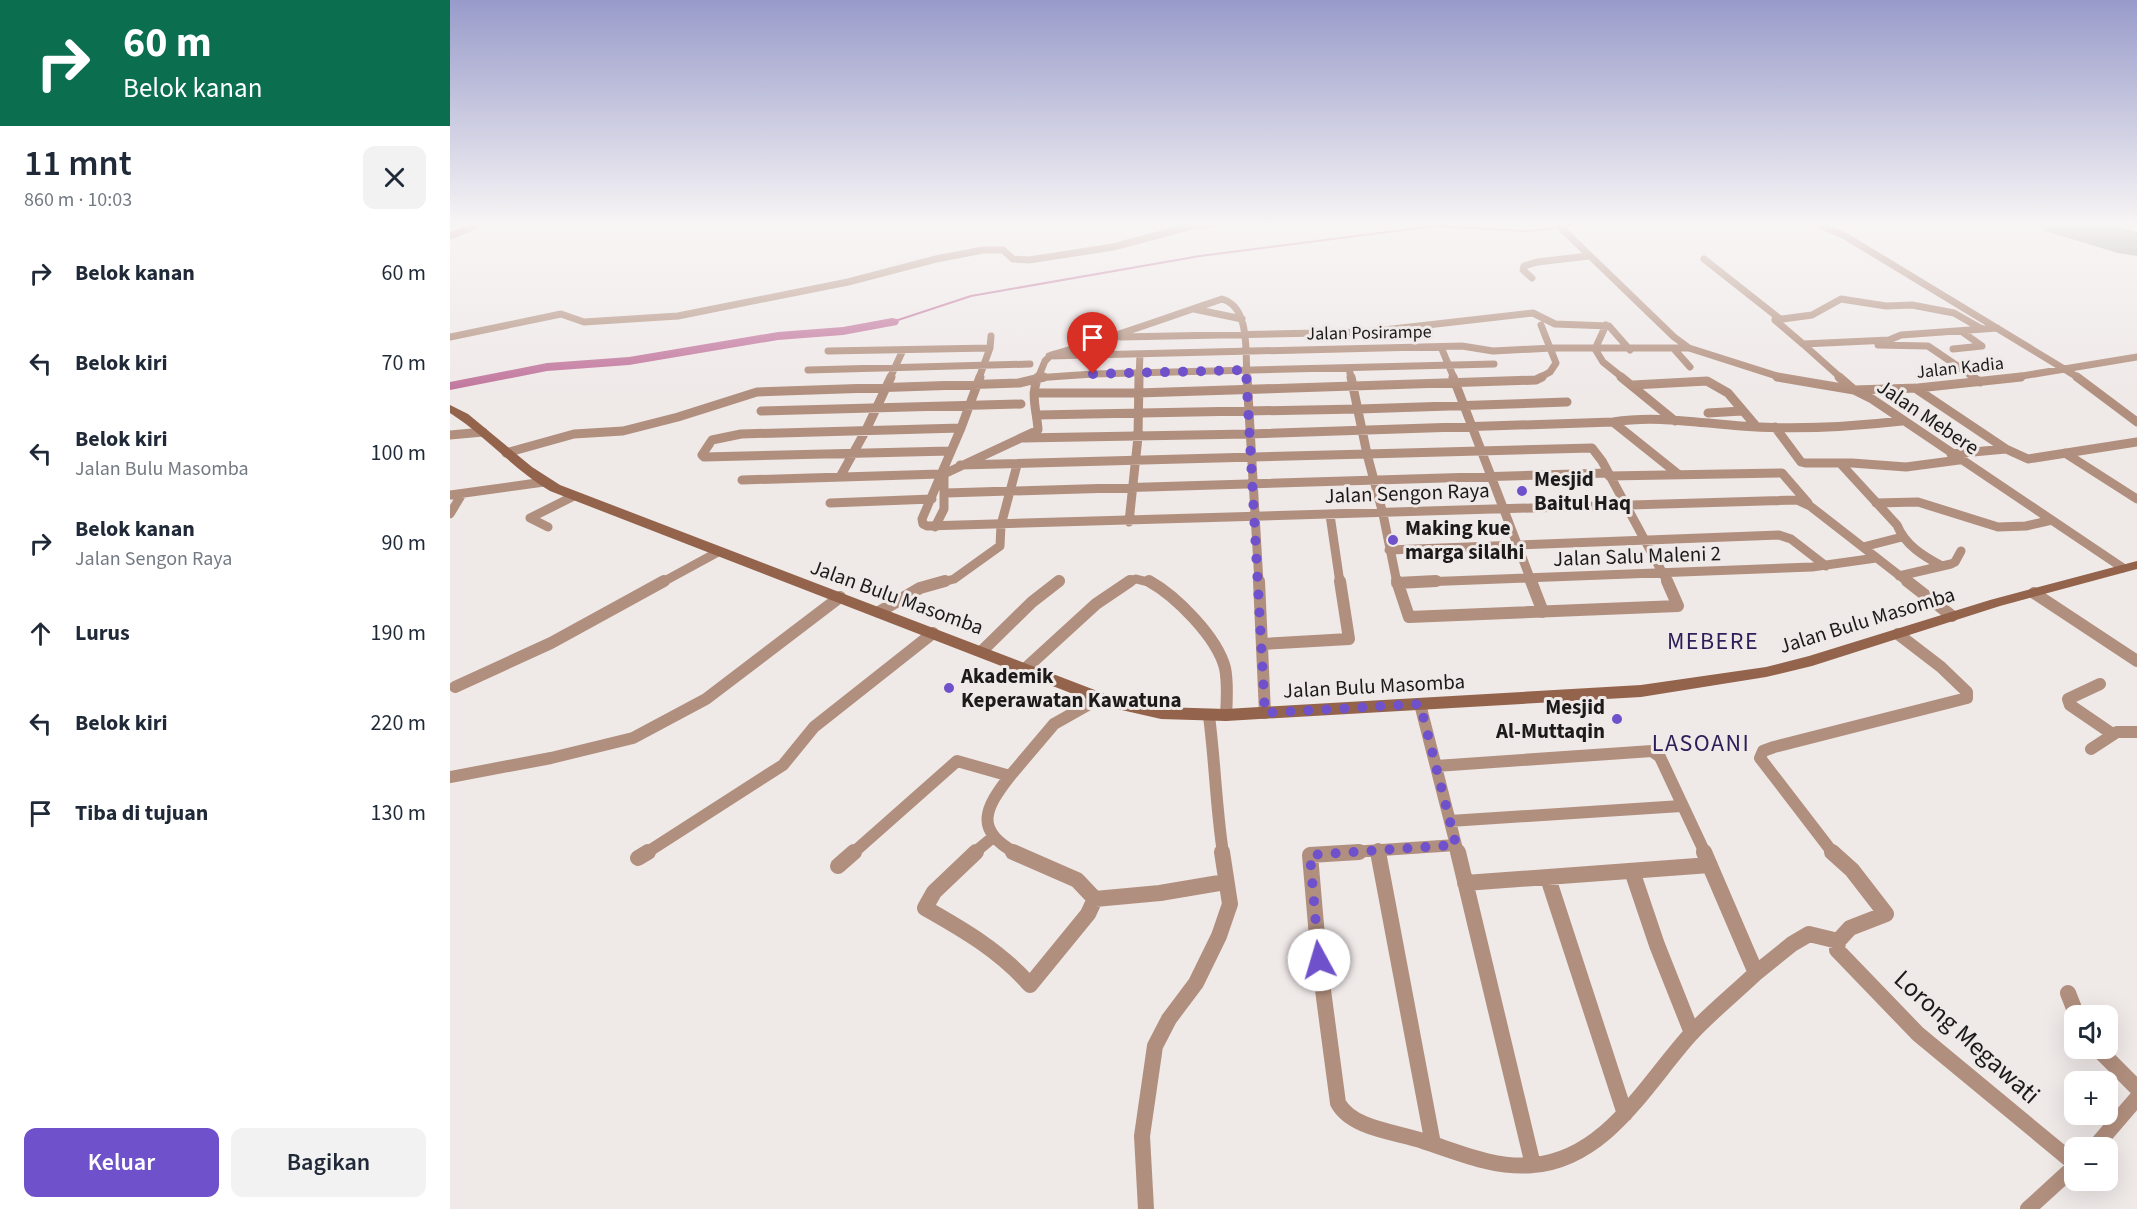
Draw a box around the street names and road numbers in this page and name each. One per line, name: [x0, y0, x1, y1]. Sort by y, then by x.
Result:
street label: Jalan Posirampe: [1306, 319, 1432, 347]
street label: Jalan Kadia: [1915, 351, 2005, 385]
street label: Jalan Mebere: [1871, 372, 1985, 462]
street label: Jalan Sengon Raya: [1324, 475, 1490, 511]
street label: Jalan Salu Maleni 2: [1553, 538, 1721, 574]
street label: Jalan Bulu Masomba: [806, 552, 988, 642]
street label: Jalan Bulu Masomba: [1775, 579, 1959, 661]
street label: Jalan Bulu Masomba: [1282, 666, 1466, 706]
street label: Lorong Megawati: [1886, 961, 2048, 1113]

